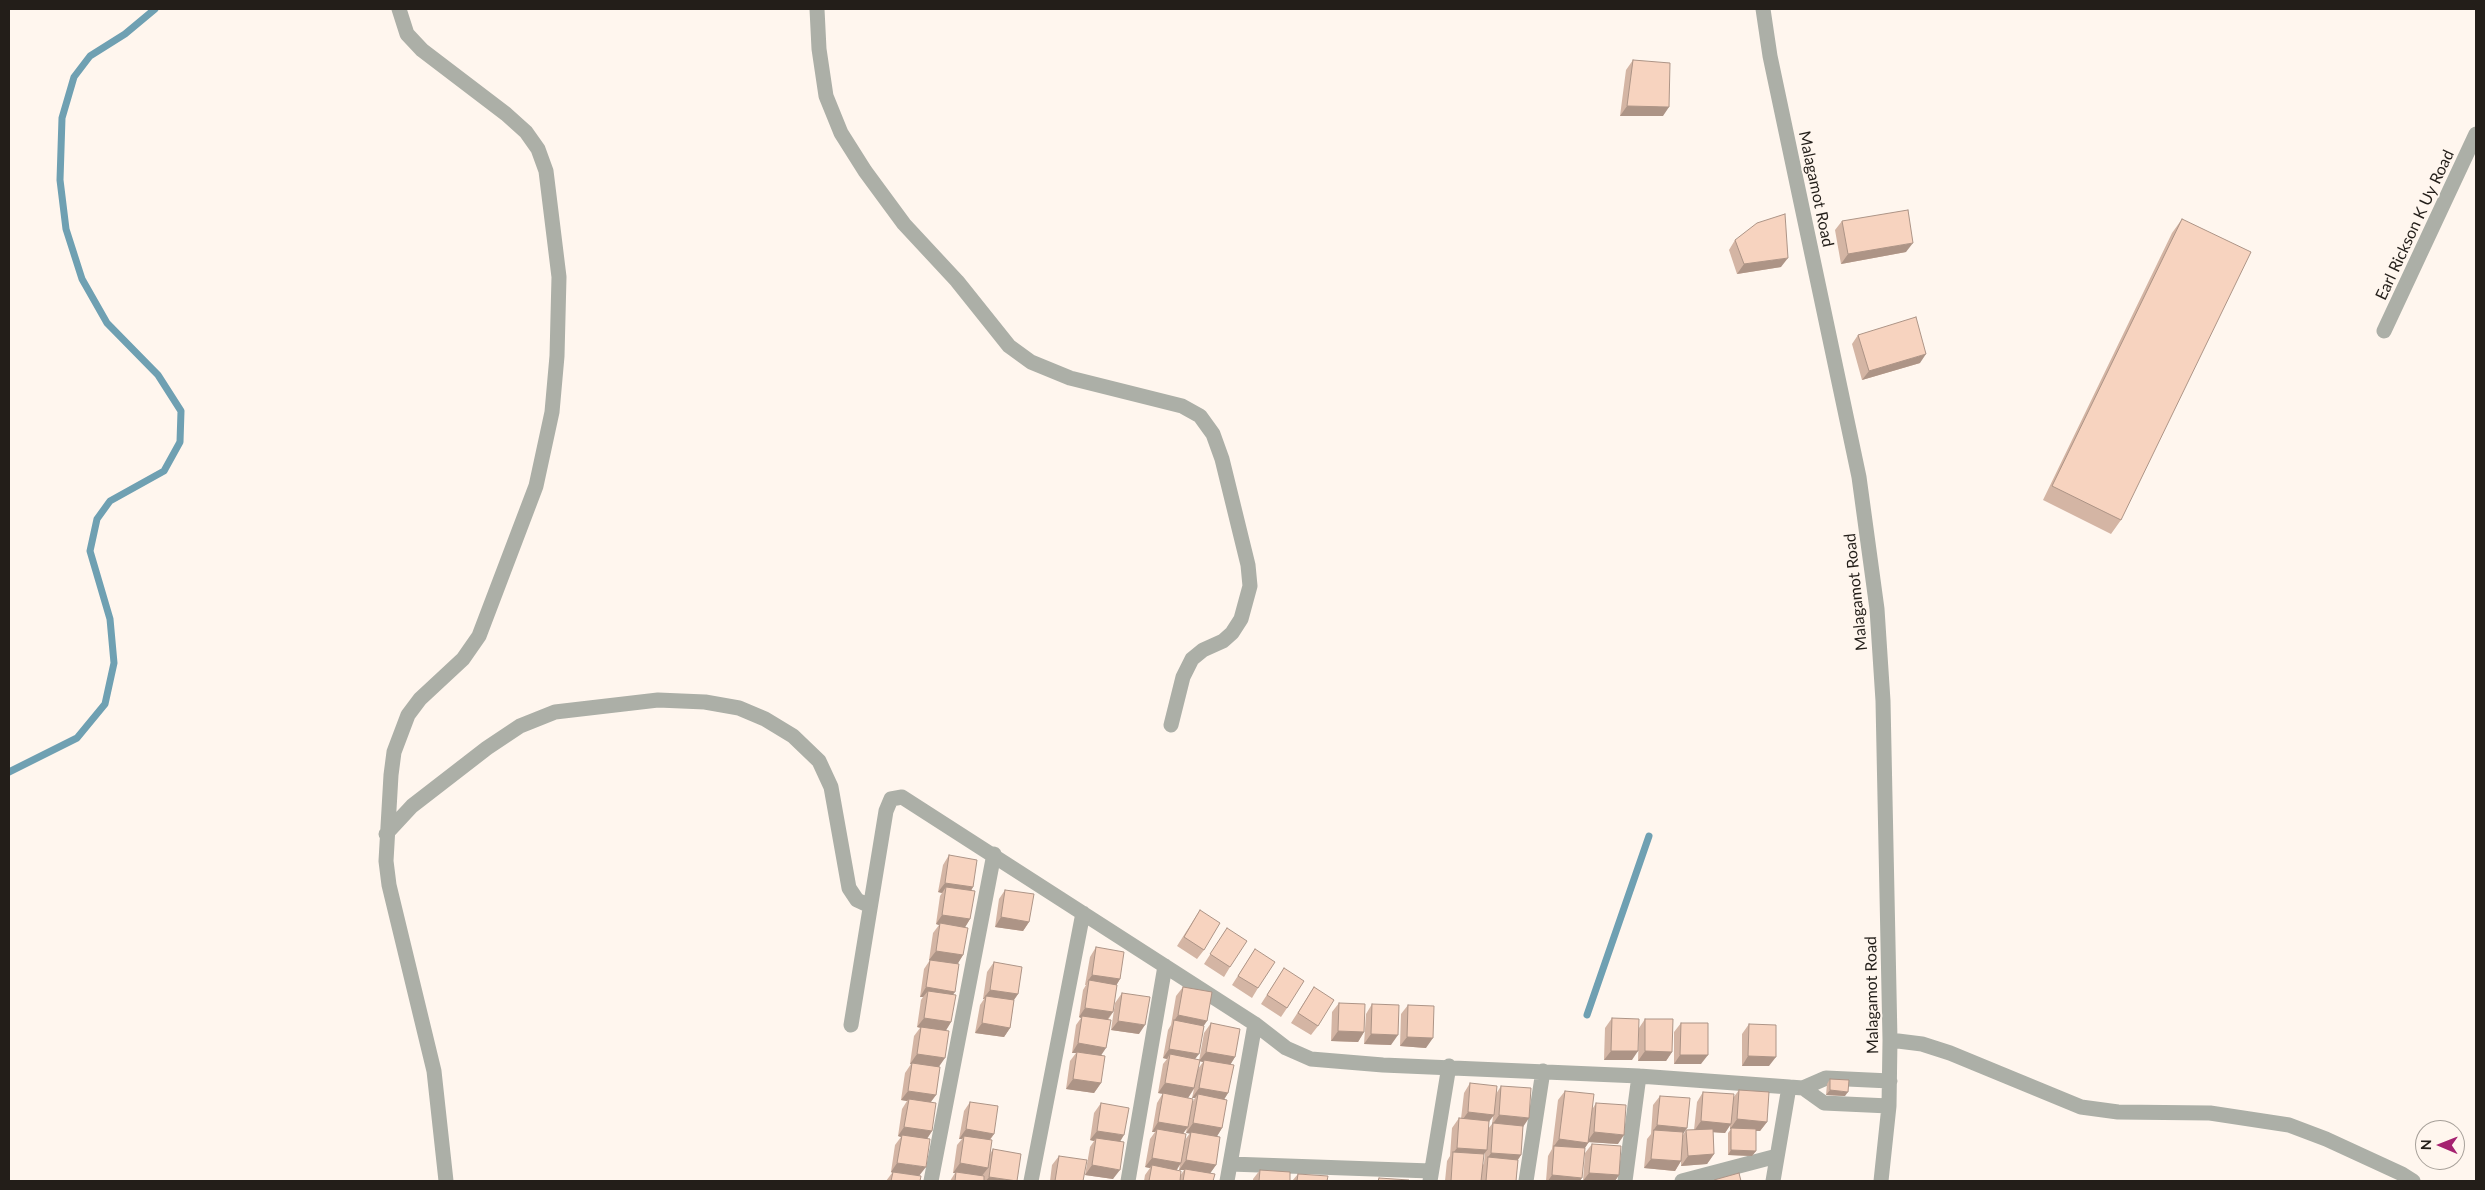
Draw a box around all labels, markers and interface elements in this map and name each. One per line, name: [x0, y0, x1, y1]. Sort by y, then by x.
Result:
street label: Malagamot Road: [1794, 129, 1838, 249]
street label: Earl Rickson K Uy Road: [2372, 147, 2458, 303]
street label: Malagamot Road: [1840, 532, 1872, 652]
street label: Malagamot Road: [1861, 936, 1883, 1054]
north arrow: [2415, 1120, 2465, 1170]
text: N: [2417, 1139, 2434, 1150]

